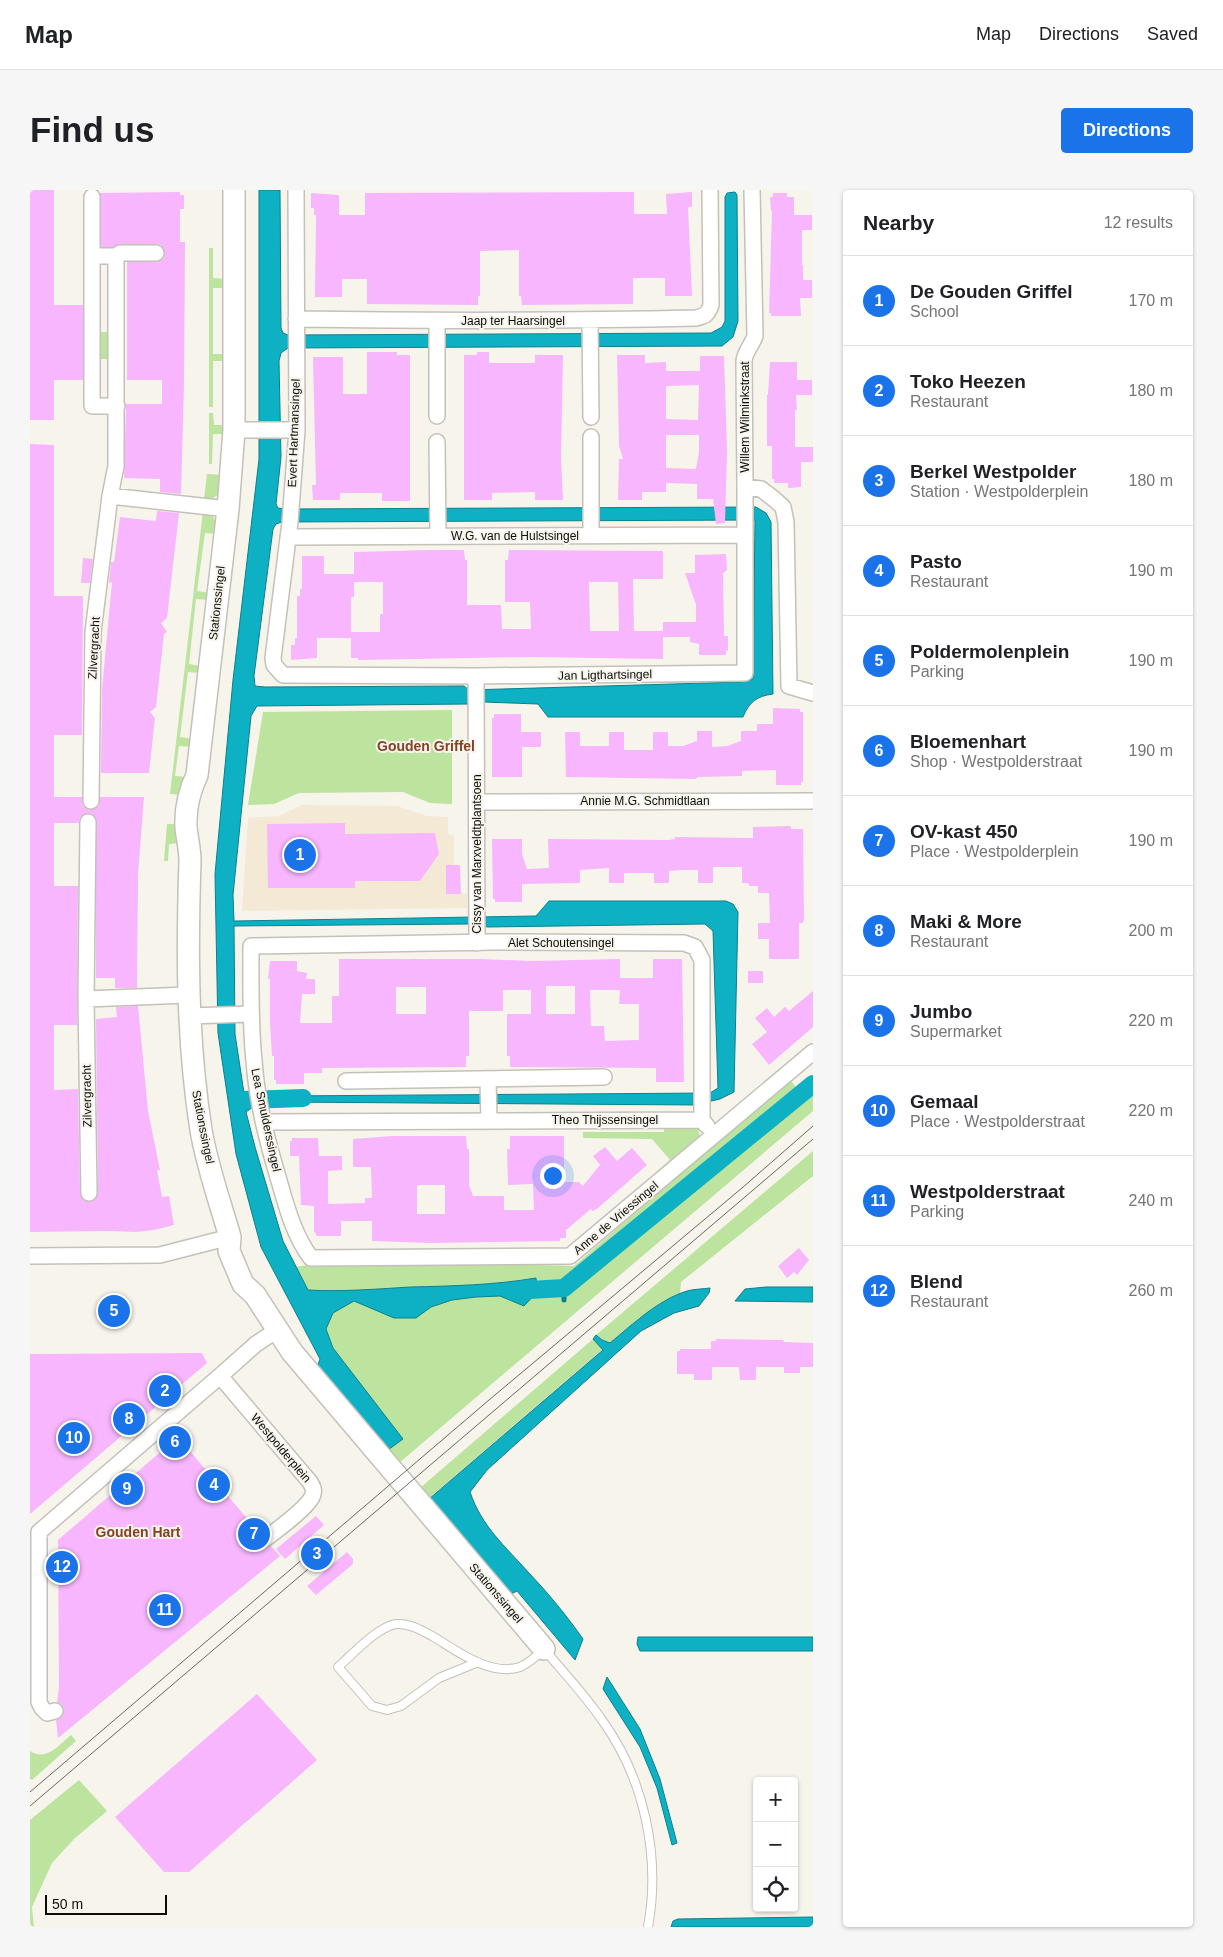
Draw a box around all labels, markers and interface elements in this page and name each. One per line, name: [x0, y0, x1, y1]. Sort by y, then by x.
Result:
text: Map: [25, 21, 73, 48]
text: Map: [976, 24, 1011, 44]
text: Directions: [1039, 24, 1119, 44]
text: Saved: [1147, 24, 1198, 44]
button: Directions: [1061, 108, 1193, 153]
text: Find us: [30, 110, 154, 149]
text: Nearby: [863, 211, 934, 234]
text: 12 results: [1104, 214, 1173, 231]
text: De Gouden Griffel: [910, 281, 1073, 302]
text: 1: [875, 292, 883, 309]
text: 170 m: [1129, 292, 1173, 309]
text: School: [910, 303, 959, 320]
street label: Jaap ter Haarsingel: [461, 314, 565, 328]
street label: Willem Wilminkstraat: [738, 361, 752, 473]
text: Toko Heezen: [910, 371, 1026, 392]
street label: Evert Hartmansingel: [285, 378, 303, 488]
text: 2: [875, 382, 883, 399]
text: 180 m: [1129, 382, 1173, 399]
text: Restaurant: [910, 393, 988, 410]
text: Berkel Westpolder: [910, 461, 1076, 482]
text: 3: [875, 472, 883, 489]
text: 180 m: [1129, 472, 1173, 489]
text: Station · Westpolderplein: [910, 483, 1088, 500]
street label: W.G. van de Hulstsingel: [451, 529, 579, 543]
text: Pasto: [910, 551, 962, 572]
text: 4: [875, 562, 883, 579]
text: 190 m: [1129, 562, 1173, 579]
street label: Stationssingel: [206, 565, 228, 641]
text: Restaurant: [910, 573, 988, 590]
street label: Zilvergracht: [85, 616, 103, 680]
text: Poldermolenplein: [910, 641, 1069, 662]
text: 5: [875, 652, 883, 669]
text: 190 m: [1129, 652, 1173, 669]
text: Parking: [910, 663, 964, 680]
street label: Jan Ligthartsingel: [558, 667, 652, 683]
text: Bloemenhart: [910, 731, 1026, 752]
district label: Gouden Griffel: [377, 738, 475, 754]
text: 6: [875, 742, 883, 759]
text: 190 m: [1129, 742, 1173, 759]
text: Shop · Westpolderstraat: [910, 753, 1082, 770]
street label: Cissy van Marxveldtplantsoen: [470, 774, 484, 934]
street label: Annie M.G. Schmidtlaan: [580, 794, 710, 808]
text: OV-kast 450: [910, 821, 1018, 842]
text: 7: [875, 832, 883, 849]
text: 190 m: [1129, 832, 1173, 849]
pin: 1: [284, 836, 316, 874]
text: Place · Westpolderplein: [910, 843, 1079, 860]
text: Maki & More: [910, 911, 1022, 932]
text: 8: [875, 922, 883, 939]
text: 200 m: [1129, 922, 1173, 939]
text: Restaurant: [910, 933, 988, 950]
street label: Alet Schoutensingel: [508, 936, 614, 950]
text: Jumbo: [910, 1001, 972, 1022]
text: 9: [875, 1012, 883, 1029]
text: 220 m: [1129, 1012, 1173, 1029]
text: Supermarket: [910, 1023, 1002, 1040]
street label: Zilvergracht: [79, 1064, 95, 1127]
street label: Lea Smulderssingel: [248, 1067, 284, 1173]
street label: Stationssingel: [189, 1089, 217, 1165]
text: Gemaal: [910, 1091, 979, 1112]
text: 10: [870, 1102, 888, 1119]
text: 220 m: [1129, 1102, 1173, 1119]
street label: Theo Thijssensingel: [552, 1113, 658, 1127]
text: Place · Westpolderstraat: [910, 1113, 1085, 1130]
your location: [540, 1163, 566, 1189]
street label: Anne de Vriessingel: [571, 1178, 661, 1258]
text: Westpolderstraat: [910, 1181, 1065, 1202]
text: 11: [871, 1192, 887, 1209]
text: 240 m: [1129, 1192, 1173, 1209]
text: Parking: [910, 1203, 964, 1220]
text: Blend: [910, 1271, 963, 1292]
text: 12: [870, 1282, 888, 1299]
text: 260 m: [1129, 1282, 1173, 1299]
pin: 5: [98, 1292, 130, 1330]
text: Restaurant: [910, 1293, 988, 1310]
pin: 2: [149, 1372, 181, 1410]
pin: 8: [113, 1400, 145, 1438]
street label: Westpolderplein: [248, 1411, 314, 1485]
pin: 10: [58, 1419, 90, 1457]
pin: 6: [159, 1423, 191, 1461]
pin: 4: [198, 1466, 230, 1504]
pin: 9: [111, 1470, 143, 1508]
pin: 7: [238, 1515, 270, 1553]
district label: Gouden Hart: [96, 1524, 181, 1540]
pin: 3: [301, 1535, 333, 1573]
pin: 12: [46, 1548, 78, 1586]
street label: Stationssingel: [466, 1560, 526, 1626]
pin: 11: [149, 1591, 181, 1629]
map controls: [753, 1777, 798, 1912]
button: +: [753, 1777, 798, 1822]
button: −: [753, 1822, 798, 1867]
button: locate: [753, 1867, 798, 1912]
scale bar: [45, 1892, 168, 1915]
text: 50 m: [52, 1896, 83, 1912]

